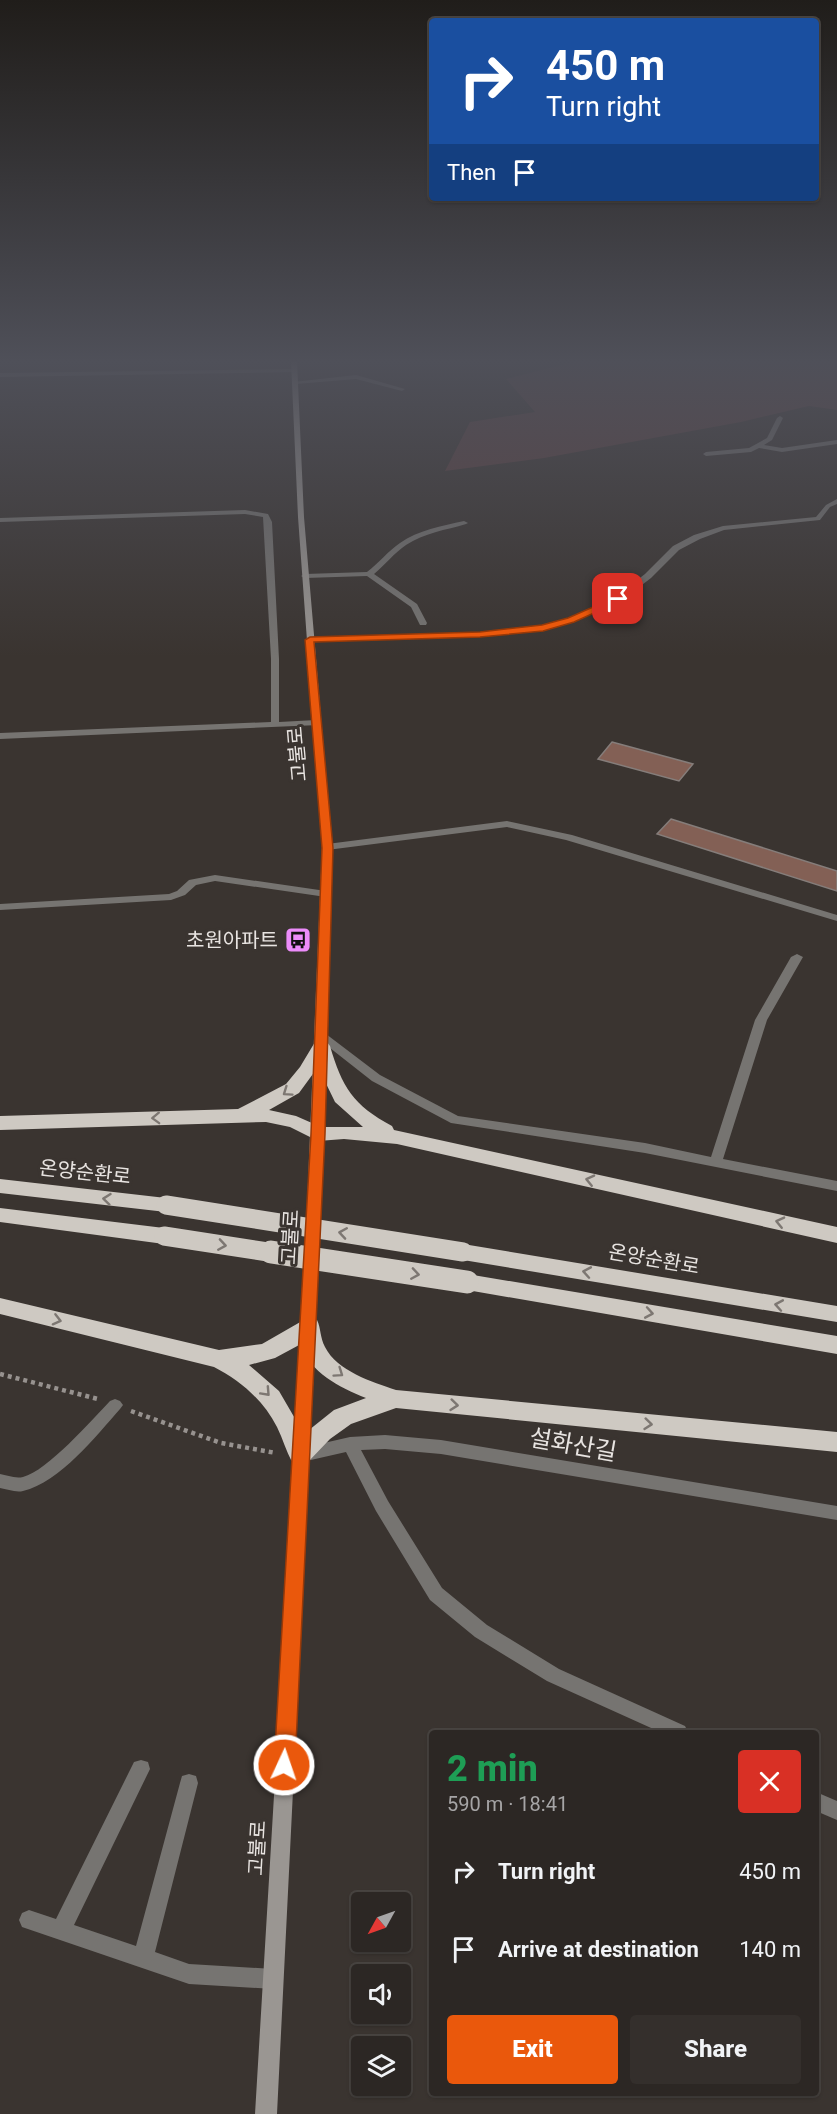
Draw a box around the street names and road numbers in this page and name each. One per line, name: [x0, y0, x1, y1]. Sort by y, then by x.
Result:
street label: 고불로: [283, 725, 311, 783]
street label: 온양순환로: [38, 1155, 132, 1189]
street label: 고불로: [277, 1209, 303, 1265]
street label: 온양순환로: [607, 1239, 701, 1279]
street label: 설화산길: [527, 1424, 619, 1466]
street label: 고불로: [244, 1820, 270, 1876]

